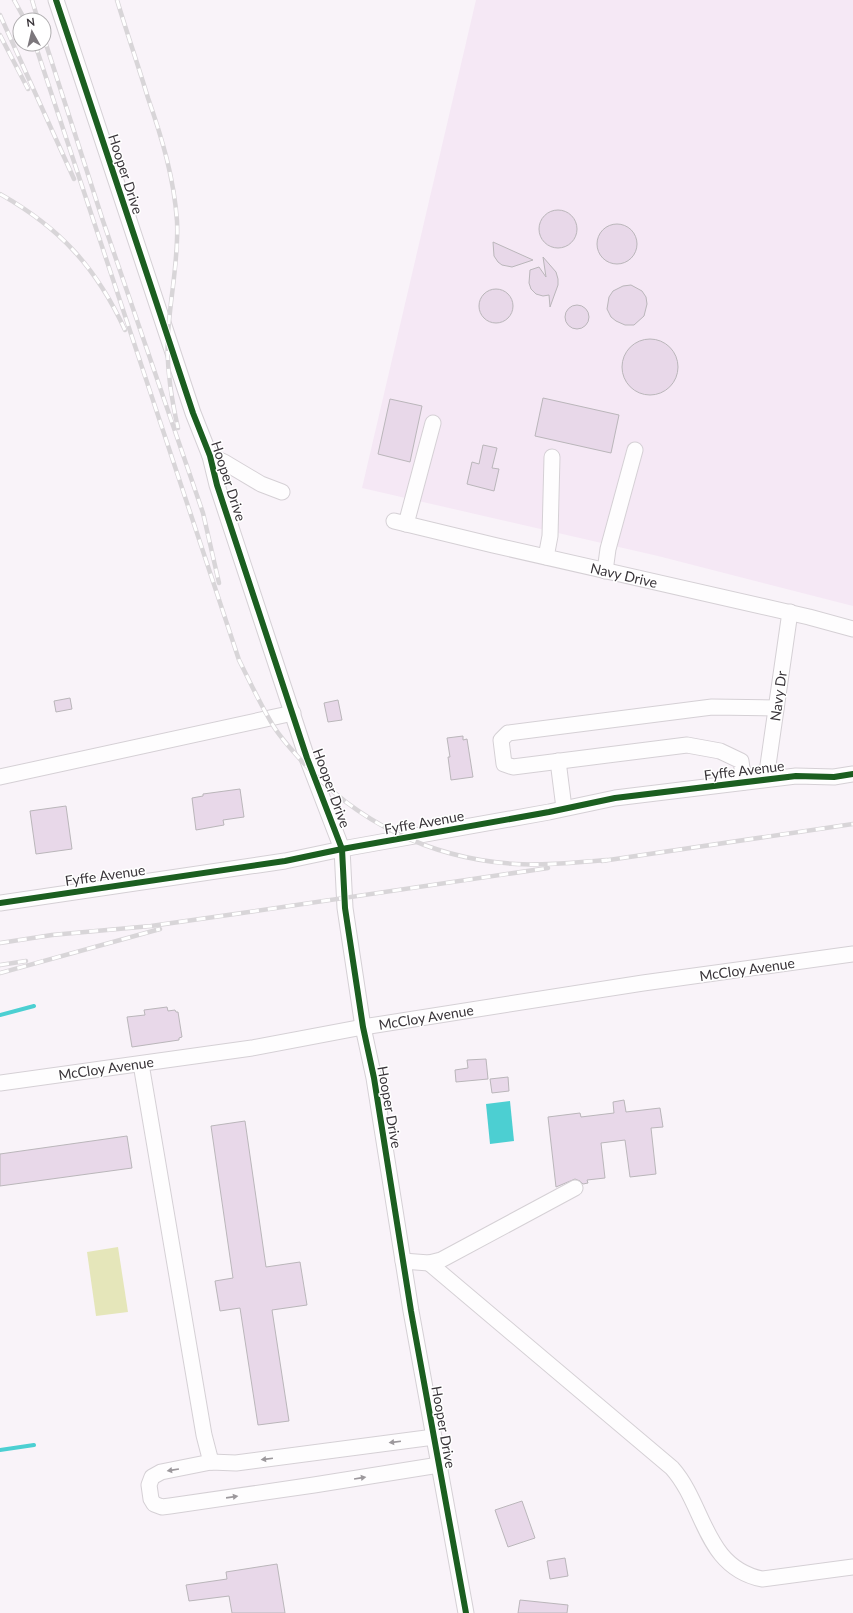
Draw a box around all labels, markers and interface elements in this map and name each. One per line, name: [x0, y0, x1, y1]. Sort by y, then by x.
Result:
north arrow: [12, 12, 52, 52]
text: N: [25, 15, 36, 29]
street label: Hooper Drive: [105, 132, 147, 216]
street label: Hooper Drive: [208, 439, 250, 523]
street label: Navy Drive: [589, 559, 659, 591]
street label: Navy Dr: [766, 670, 790, 722]
street label: Hooper Drive: [310, 746, 354, 830]
street label: Fyffe Avenue: [703, 757, 785, 783]
street label: Fyffe Avenue: [383, 807, 465, 837]
street label: Fyffe Avenue: [64, 861, 146, 889]
street label: McCloy Avenue: [698, 954, 796, 984]
street label: McCloy Avenue: [377, 1001, 475, 1033]
street label: McCloy Avenue: [57, 1053, 155, 1083]
street label: Hooper Drive: [374, 1064, 406, 1150]
street label: Hooper Drive: [428, 1384, 460, 1470]
one-way arrow: [389, 1439, 401, 1445]
one-way arrow: [260, 1456, 273, 1462]
one-way arrow: [167, 1467, 179, 1473]
one-way arrow: [354, 1475, 366, 1481]
one-way arrow: [226, 1494, 238, 1500]

